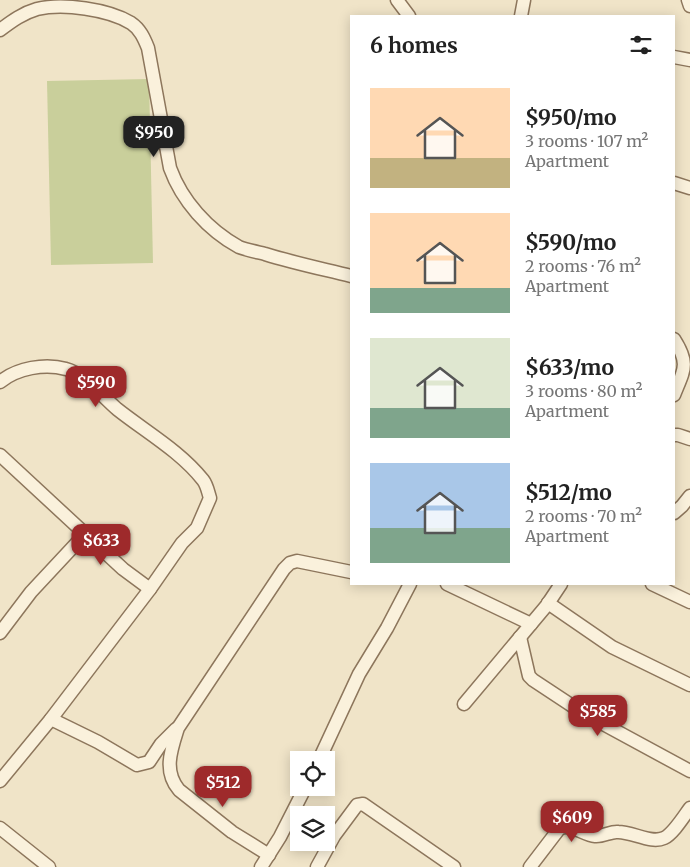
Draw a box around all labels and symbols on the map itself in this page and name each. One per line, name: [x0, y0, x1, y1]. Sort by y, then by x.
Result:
pin: $950: [124, 116, 184, 158]
pin: $590: [66, 366, 126, 408]
pin: $633: [71, 524, 131, 566]
pin: $585: [568, 694, 628, 737]
pin: $512: [193, 766, 253, 808]
pin: $609: [542, 800, 602, 843]

